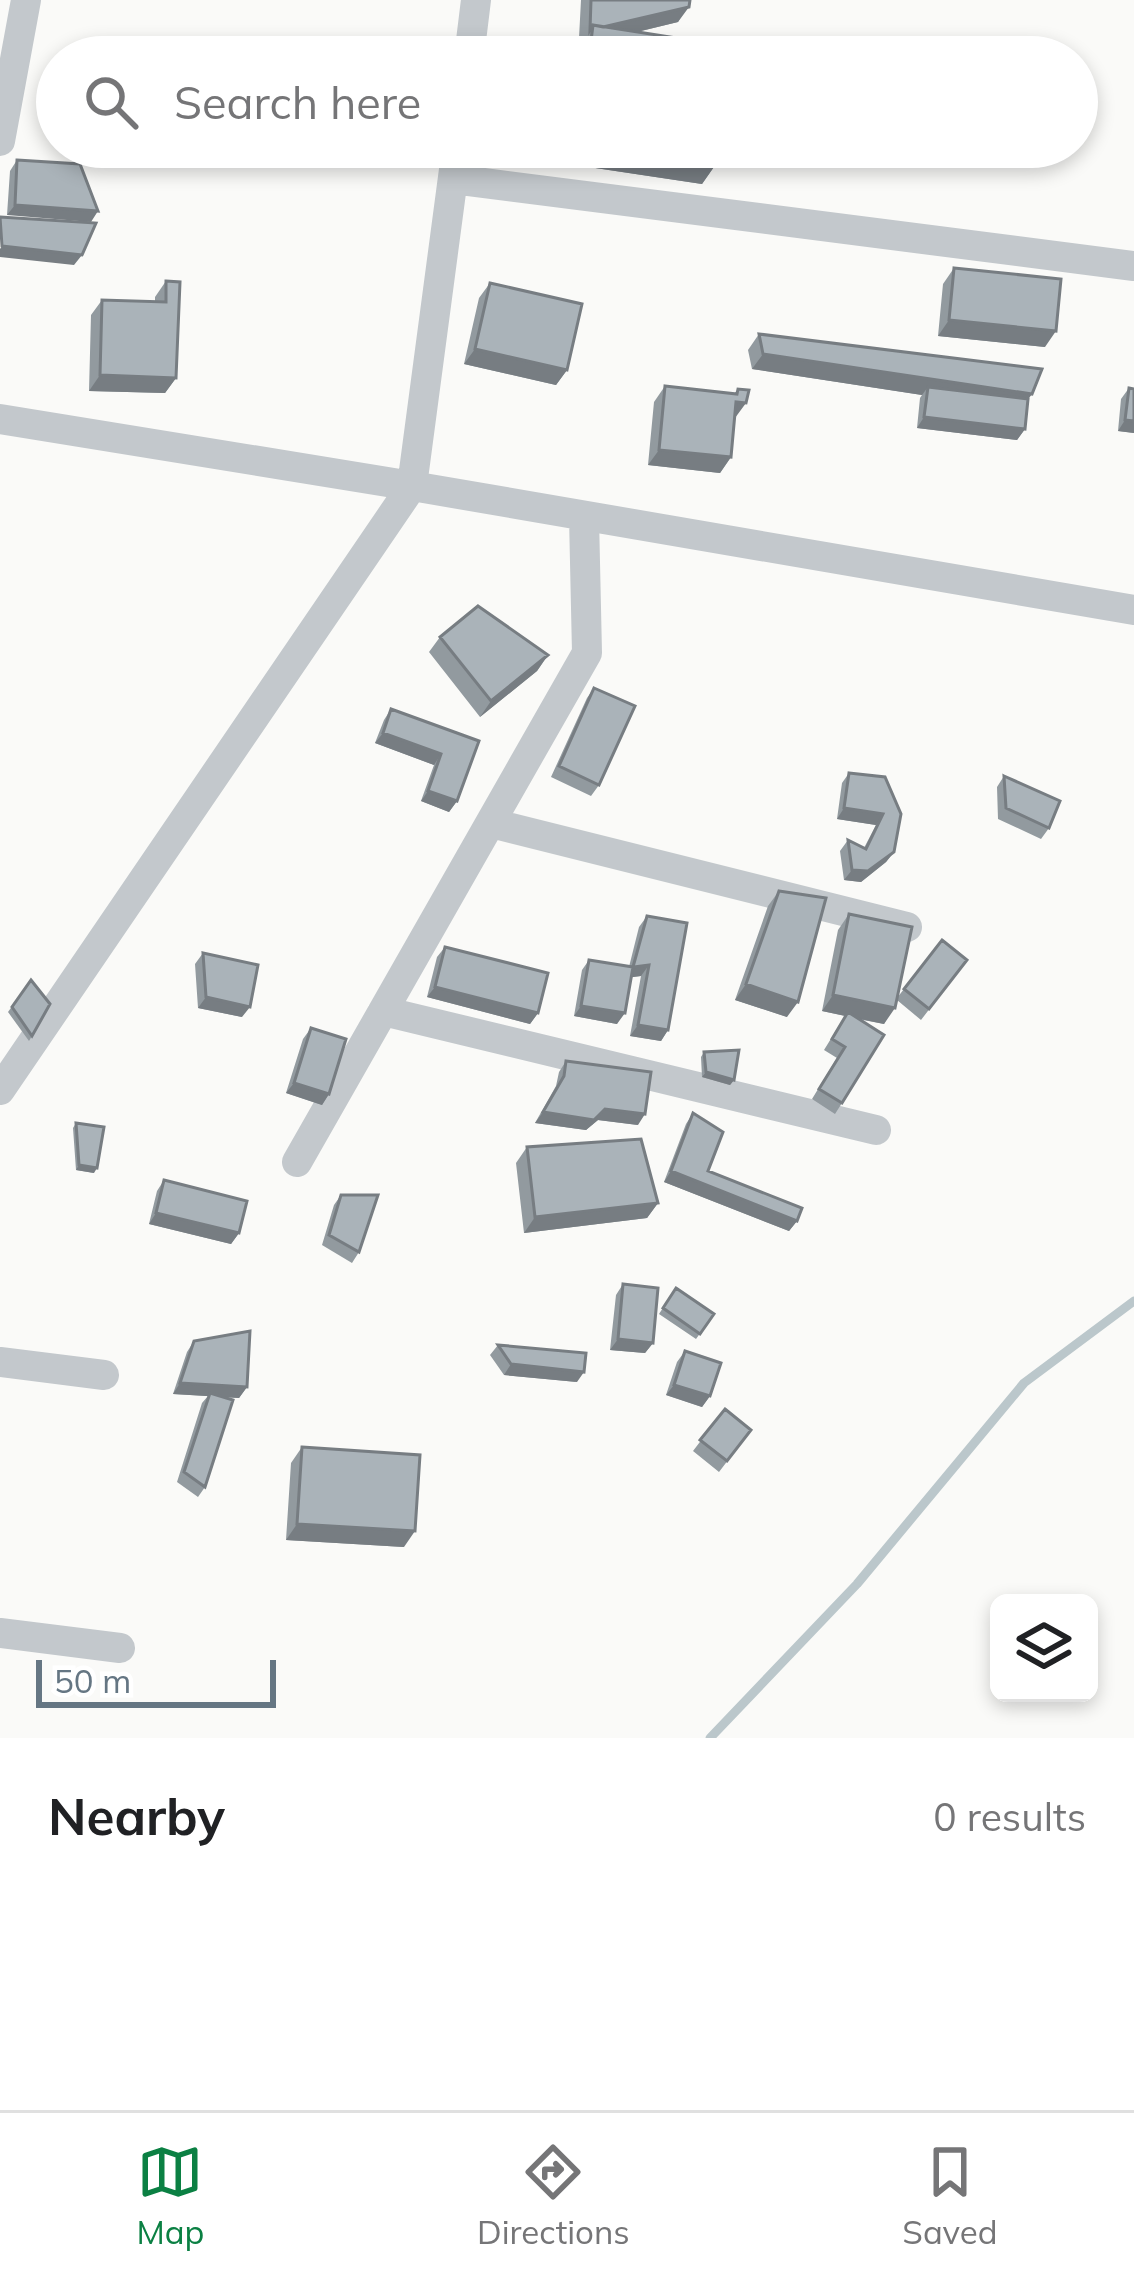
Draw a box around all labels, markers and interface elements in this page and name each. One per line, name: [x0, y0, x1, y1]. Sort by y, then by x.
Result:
search box: [36, 36, 1098, 168]
icon: search: [78, 69, 144, 135]
text: Search here: [174, 74, 421, 130]
map controls: [990, 1594, 1098, 1702]
button: layers: [990, 1594, 1098, 1702]
scale bar: [36, 1654, 276, 1707]
text: 50 m: [54, 1660, 131, 1701]
text: Nearby: [48, 1784, 225, 1848]
text: 0 results: [933, 1792, 1086, 1841]
tab: Map: [136, 2139, 204, 2252]
tab: Directions: [477, 2139, 630, 2252]
tab: Saved: [902, 2139, 998, 2252]

